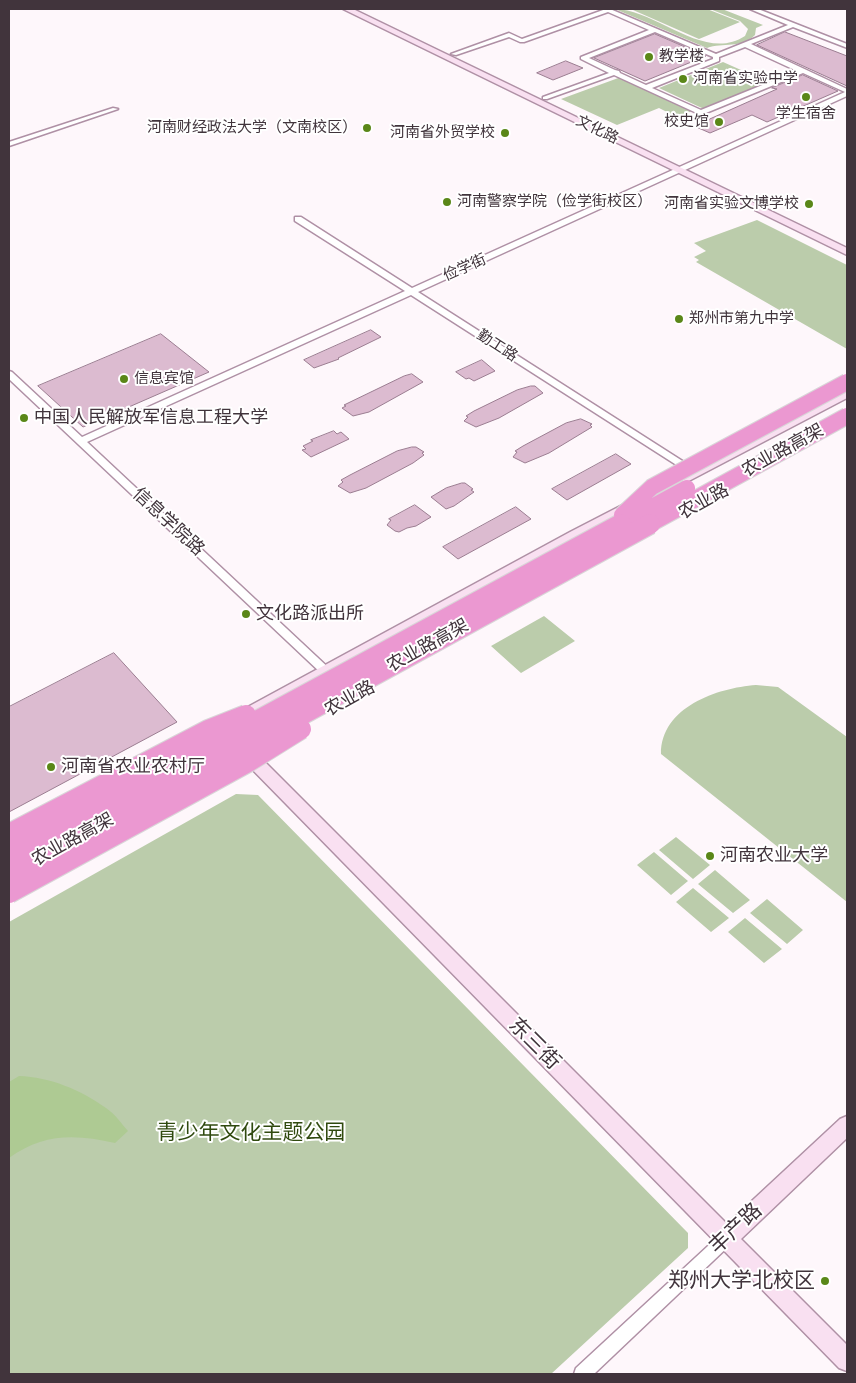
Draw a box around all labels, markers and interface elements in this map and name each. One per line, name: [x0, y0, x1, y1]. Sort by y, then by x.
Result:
place label: 教学楼: [659, 48, 704, 66]
marker: 教学楼: [643, 51, 655, 63]
place label: 河南省实验中学: [693, 70, 798, 88]
marker: 河南省实验中学: [677, 73, 689, 85]
marker: 学生宿舍: [800, 91, 812, 103]
place label: 学生宿舍: [776, 105, 836, 123]
street label: 文化路: [573, 112, 621, 148]
place label: 校史馆: [664, 113, 709, 131]
marker: 校史馆: [713, 116, 725, 128]
place label: 河南财经政法大学（文南校区）: [147, 119, 357, 137]
marker: 河南财经政法大学（文南校区）: [361, 122, 373, 134]
place label: 河南省外贸学校: [390, 124, 495, 142]
marker: 河南省外贸学校: [499, 127, 511, 139]
place label: 河南警察学院（俭学街校区）: [457, 193, 652, 211]
place label: 河南省实验文博学校: [664, 195, 799, 213]
marker: 河南警察学院（俭学街校区）: [441, 196, 453, 208]
marker: 河南省实验文博学校: [803, 198, 815, 210]
street label: 俭学街: [441, 251, 489, 285]
place label: 郑州市第九中学: [689, 310, 794, 328]
marker: 郑州市第九中学: [673, 313, 685, 325]
street label: 勤工路: [473, 326, 521, 366]
place label: 信息宾馆: [134, 370, 194, 388]
marker: 信息宾馆: [118, 373, 130, 385]
place label: 中国人民解放军信息工程大学: [34, 407, 268, 429]
marker: 中国人民解放军信息工程大学: [18, 412, 30, 424]
street label: 农业路高架: [738, 420, 828, 482]
street label: 农业路: [675, 479, 733, 525]
street label: 信息学院路: [128, 483, 208, 561]
place label: 文化路派出所: [256, 603, 364, 625]
marker: 文化路派出所: [240, 608, 252, 620]
street label: 农业路高架: [383, 615, 473, 677]
street label: 农业路: [321, 676, 379, 722]
place label: 河南省农业农村厅: [61, 756, 205, 778]
marker: 河南省农业农村厅: [45, 761, 57, 773]
street label: 农业路高架: [28, 809, 118, 871]
place label: 河南农业大学: [720, 845, 828, 867]
marker: 河南农业大学: [704, 850, 716, 862]
street label: 东三街: [503, 1013, 565, 1075]
park label: 青少年文化主题公园: [157, 1120, 345, 1146]
street label: 丰产路: [704, 1198, 768, 1260]
place label: 郑州大学北校区: [668, 1268, 815, 1294]
marker: 郑州大学北校区: [819, 1275, 831, 1287]

